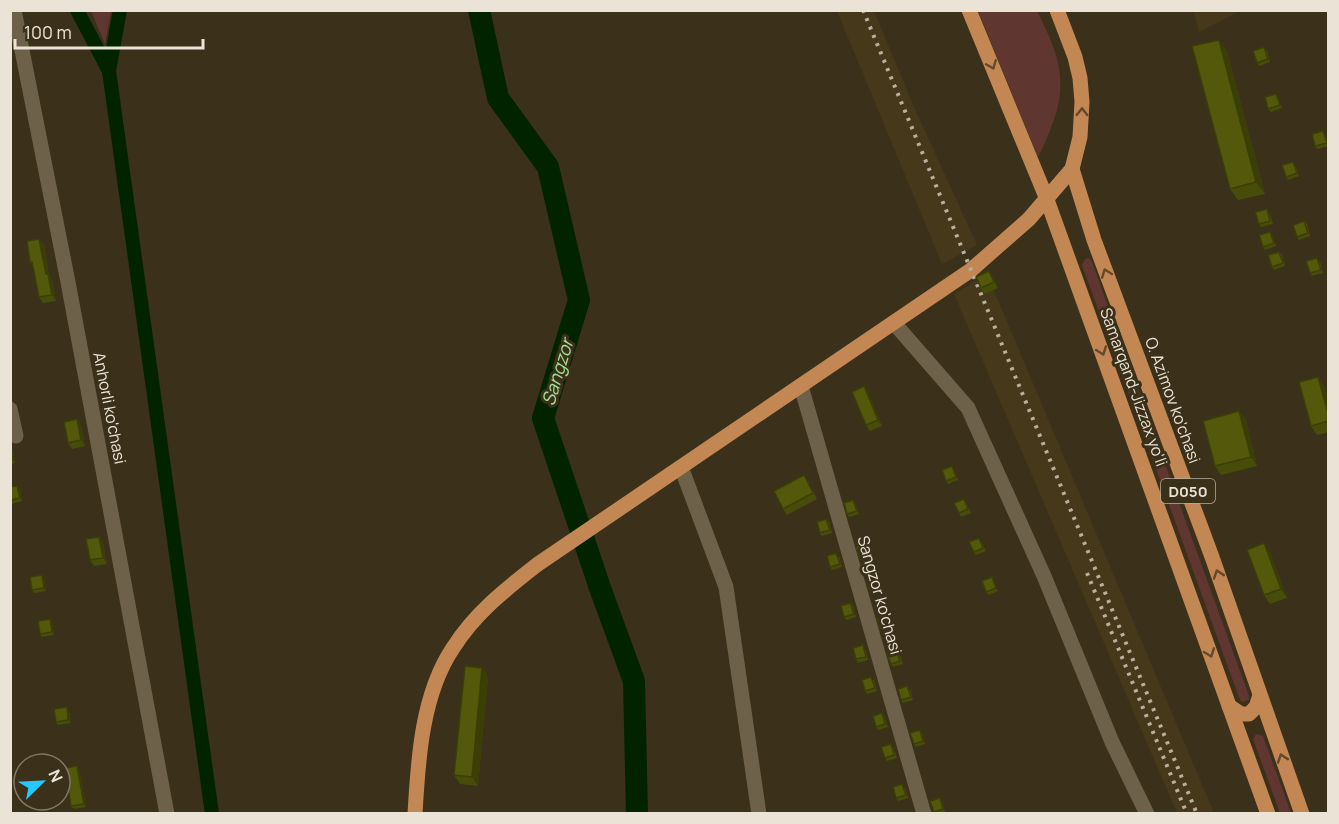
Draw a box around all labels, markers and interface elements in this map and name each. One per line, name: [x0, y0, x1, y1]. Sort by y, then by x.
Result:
scale bar: [15, 12, 202, 50]
text: 100 m: [24, 20, 72, 44]
one-way arrow: [985, 58, 997, 69]
one-way arrow: [1075, 107, 1088, 116]
one-way arrow: [1101, 268, 1113, 279]
street label: Samarqand-Jizzax yo'li: [1095, 305, 1173, 469]
water label: Sangzor: [536, 333, 579, 408]
street label: O. Azimov ko'chasi: [1140, 334, 1206, 466]
one-way arrow: [1094, 345, 1107, 356]
street label: Anhorli ko'chasi: [88, 350, 132, 466]
road number: D050: [1161, 479, 1215, 503]
street label: Sangzor ko'chasi: [853, 533, 907, 657]
one-way arrow: [1213, 569, 1226, 580]
one-way arrow: [1203, 647, 1216, 658]
north arrow: [12, 752, 72, 812]
one-way arrow: [1277, 753, 1290, 764]
text: N: [43, 766, 68, 786]

